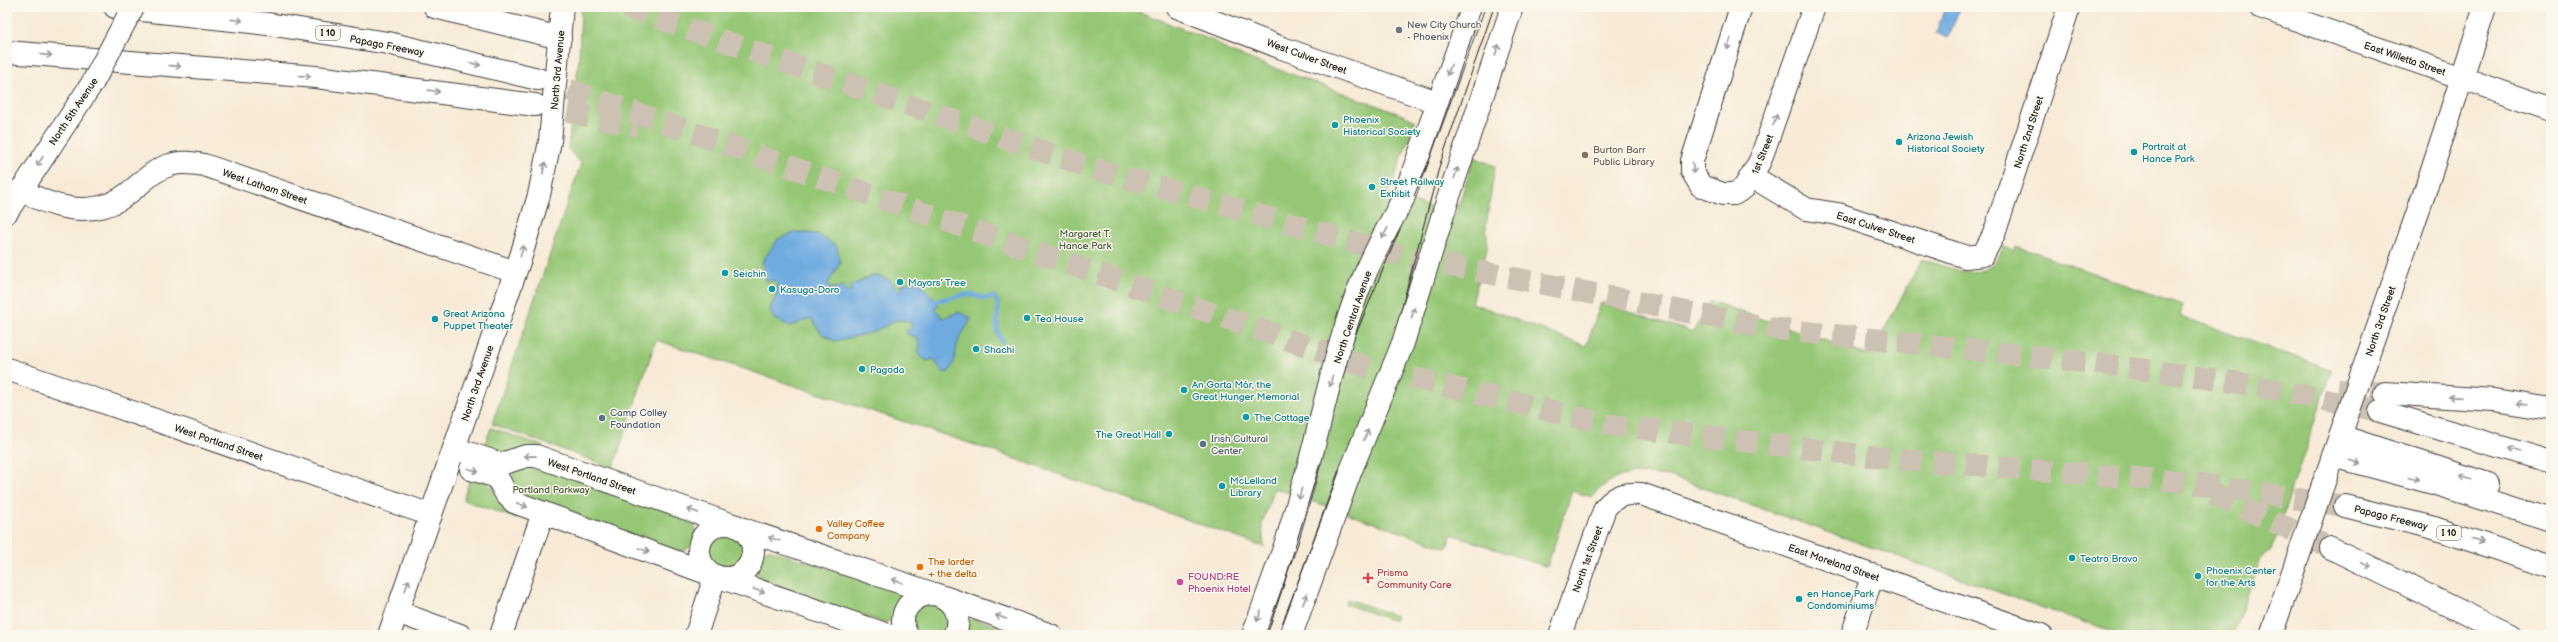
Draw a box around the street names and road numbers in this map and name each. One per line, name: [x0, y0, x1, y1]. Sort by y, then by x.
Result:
road number: I 10: [316, 26, 340, 40]
street label: North 3rd Avenue: [549, 30, 567, 110]
street label: Papago Freeway: [349, 33, 425, 59]
street label: West Culver Street: [1265, 37, 1348, 77]
street label: East Willetta Street: [2362, 39, 2447, 79]
street label: North 5th Avenue: [47, 75, 101, 148]
street label: North 2nd Street: [2012, 95, 2046, 170]
street label: 1st Street: [1750, 133, 1776, 176]
street label: West Latham Street: [221, 167, 309, 207]
street label: East Culver Street: [1835, 210, 1917, 246]
street label: North Central Avenue: [1331, 269, 1375, 365]
street label: North 3rd Street: [2363, 285, 2399, 358]
street label: North 3rd Avenue: [459, 344, 497, 423]
street label: West Portland Street: [173, 422, 264, 464]
street label: West Portland Street: [546, 456, 637, 498]
street label: Papago Freeway: [2353, 503, 2429, 533]
street label: North 1st Street: [1570, 524, 1606, 594]
road number: I 10: [2437, 526, 2461, 540]
street label: East Moreland Street: [1786, 542, 1881, 584]

